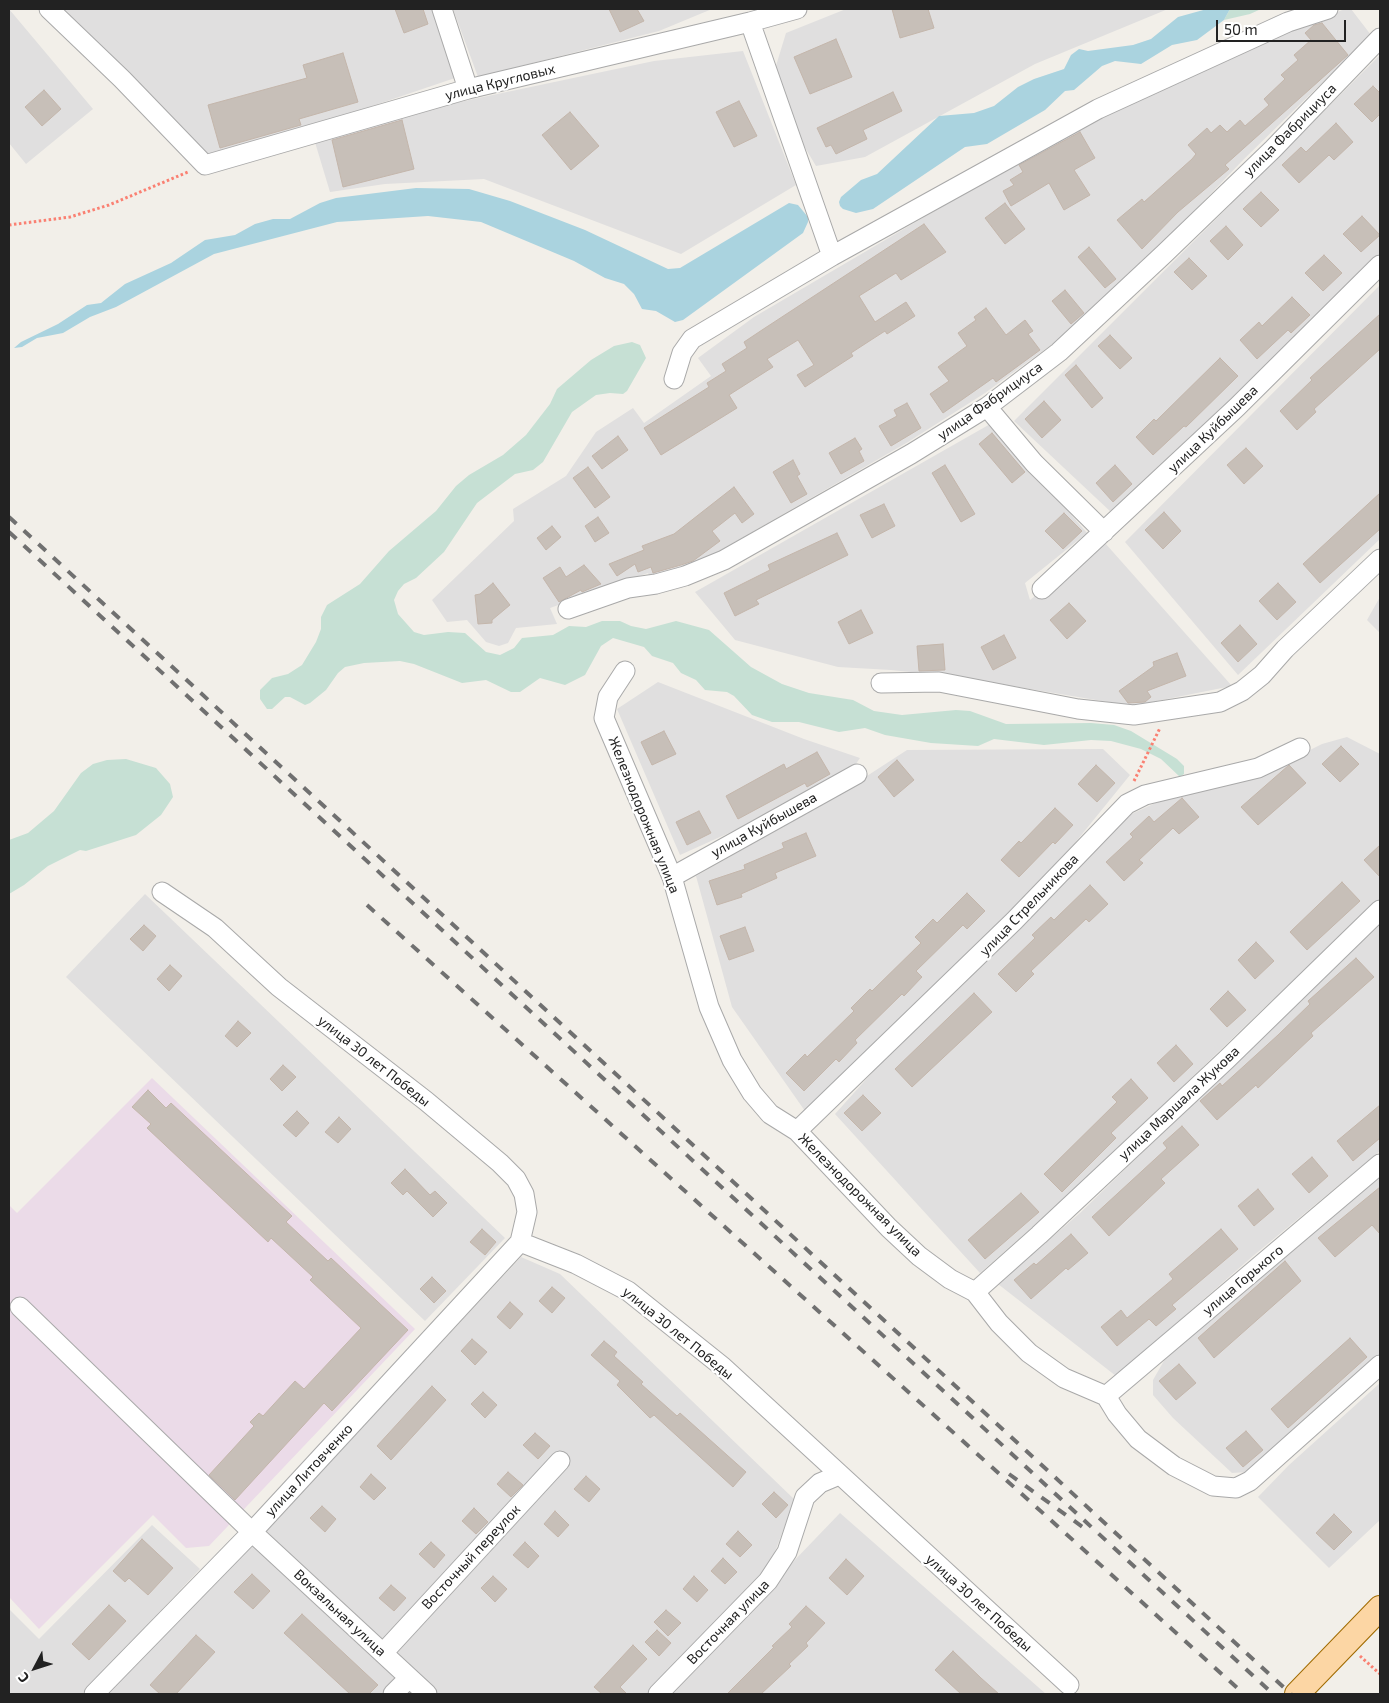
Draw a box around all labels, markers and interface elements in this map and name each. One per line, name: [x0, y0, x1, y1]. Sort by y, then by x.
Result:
scale bar: [1219, 10, 1349, 42]
text: 50 m: [1224, 20, 1258, 38]
street label: улица Кругловых: [443, 60, 557, 104]
street label: улица Фабрициуса: [1240, 80, 1340, 180]
street label: улица Фабрициуса: [934, 358, 1046, 444]
street label: улица Куйбышева: [1165, 382, 1261, 476]
street label: Железнодорожная улица: [605, 734, 683, 896]
street label: улица Куйбышева: [708, 789, 820, 861]
street label: улица Стрельникова: [976, 851, 1082, 959]
street label: улица 30 лет Победы: [315, 1012, 433, 1110]
street label: улица Маршала Жукова: [1115, 1043, 1243, 1163]
street label: Железнодорожная улица: [795, 1130, 925, 1260]
street label: улица Горького: [1199, 1241, 1287, 1319]
street label: улица 30 лет Победы: [619, 1283, 737, 1383]
street label: улица Литовченко: [262, 1420, 356, 1520]
street label: Восточный переулок: [418, 1501, 524, 1613]
street label: улица 30 лет Победы: [922, 1551, 1036, 1655]
street label: Вокзальная улица: [291, 1566, 389, 1660]
street label: Восточная улица: [683, 1576, 773, 1668]
north arrow: [10, 1643, 60, 1693]
text: С: [14, 1669, 32, 1687]

